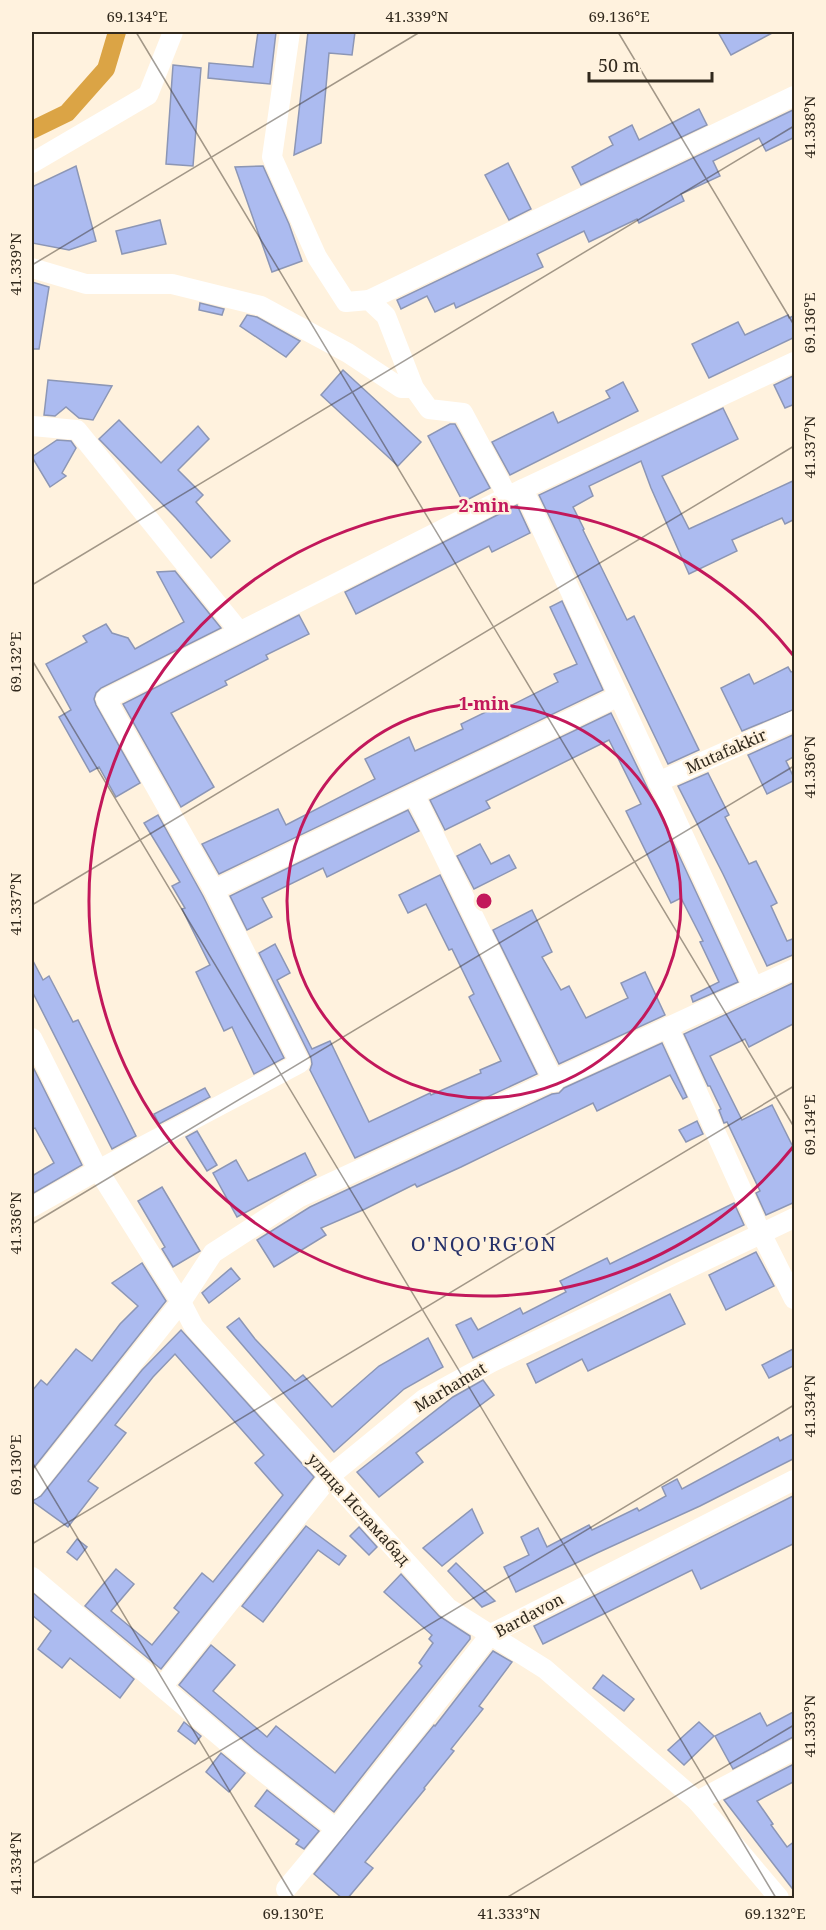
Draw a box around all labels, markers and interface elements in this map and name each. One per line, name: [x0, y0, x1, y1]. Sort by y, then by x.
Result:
text: 69.134°E: [106, 6, 168, 26]
text: 41.339°N: [385, 6, 449, 26]
text: 69.136°E: [588, 6, 650, 26]
scale bar: [589, 45, 712, 83]
text: 50 m: [598, 53, 640, 77]
text: 41.338°N: [799, 95, 819, 159]
text: 41.339°N: [5, 232, 25, 296]
text: 69.136°E: [799, 292, 819, 354]
text: 41.337°N: [799, 415, 819, 479]
text: 2 min: [459, 493, 509, 517]
text: 69.132°E: [5, 631, 25, 693]
text: 1 min: [459, 691, 509, 715]
street label: Mutafakkir: [682, 723, 770, 779]
text: 41.336°N: [799, 735, 819, 799]
text: 41.337°N: [5, 872, 25, 936]
centre of rings: [474, 891, 494, 911]
text: 69.134°E: [799, 1094, 819, 1156]
text: 41.336°N: [5, 1191, 25, 1255]
district label: O'NQO'RG'ON: [411, 1230, 557, 1257]
street label: Marhamat: [410, 1357, 490, 1417]
text: 41.334°N: [799, 1374, 819, 1438]
text: 69.130°E: [5, 1434, 25, 1496]
street label: улица Исламабад: [303, 1448, 415, 1570]
street label: Bardavon: [491, 1588, 567, 1642]
text: 41.333°N: [799, 1694, 819, 1758]
text: 41.334°N: [5, 1831, 25, 1895]
text: 69.130°E: [262, 1903, 324, 1923]
text: 41.333°N: [477, 1903, 541, 1923]
text: 69.132°E: [744, 1903, 806, 1923]

